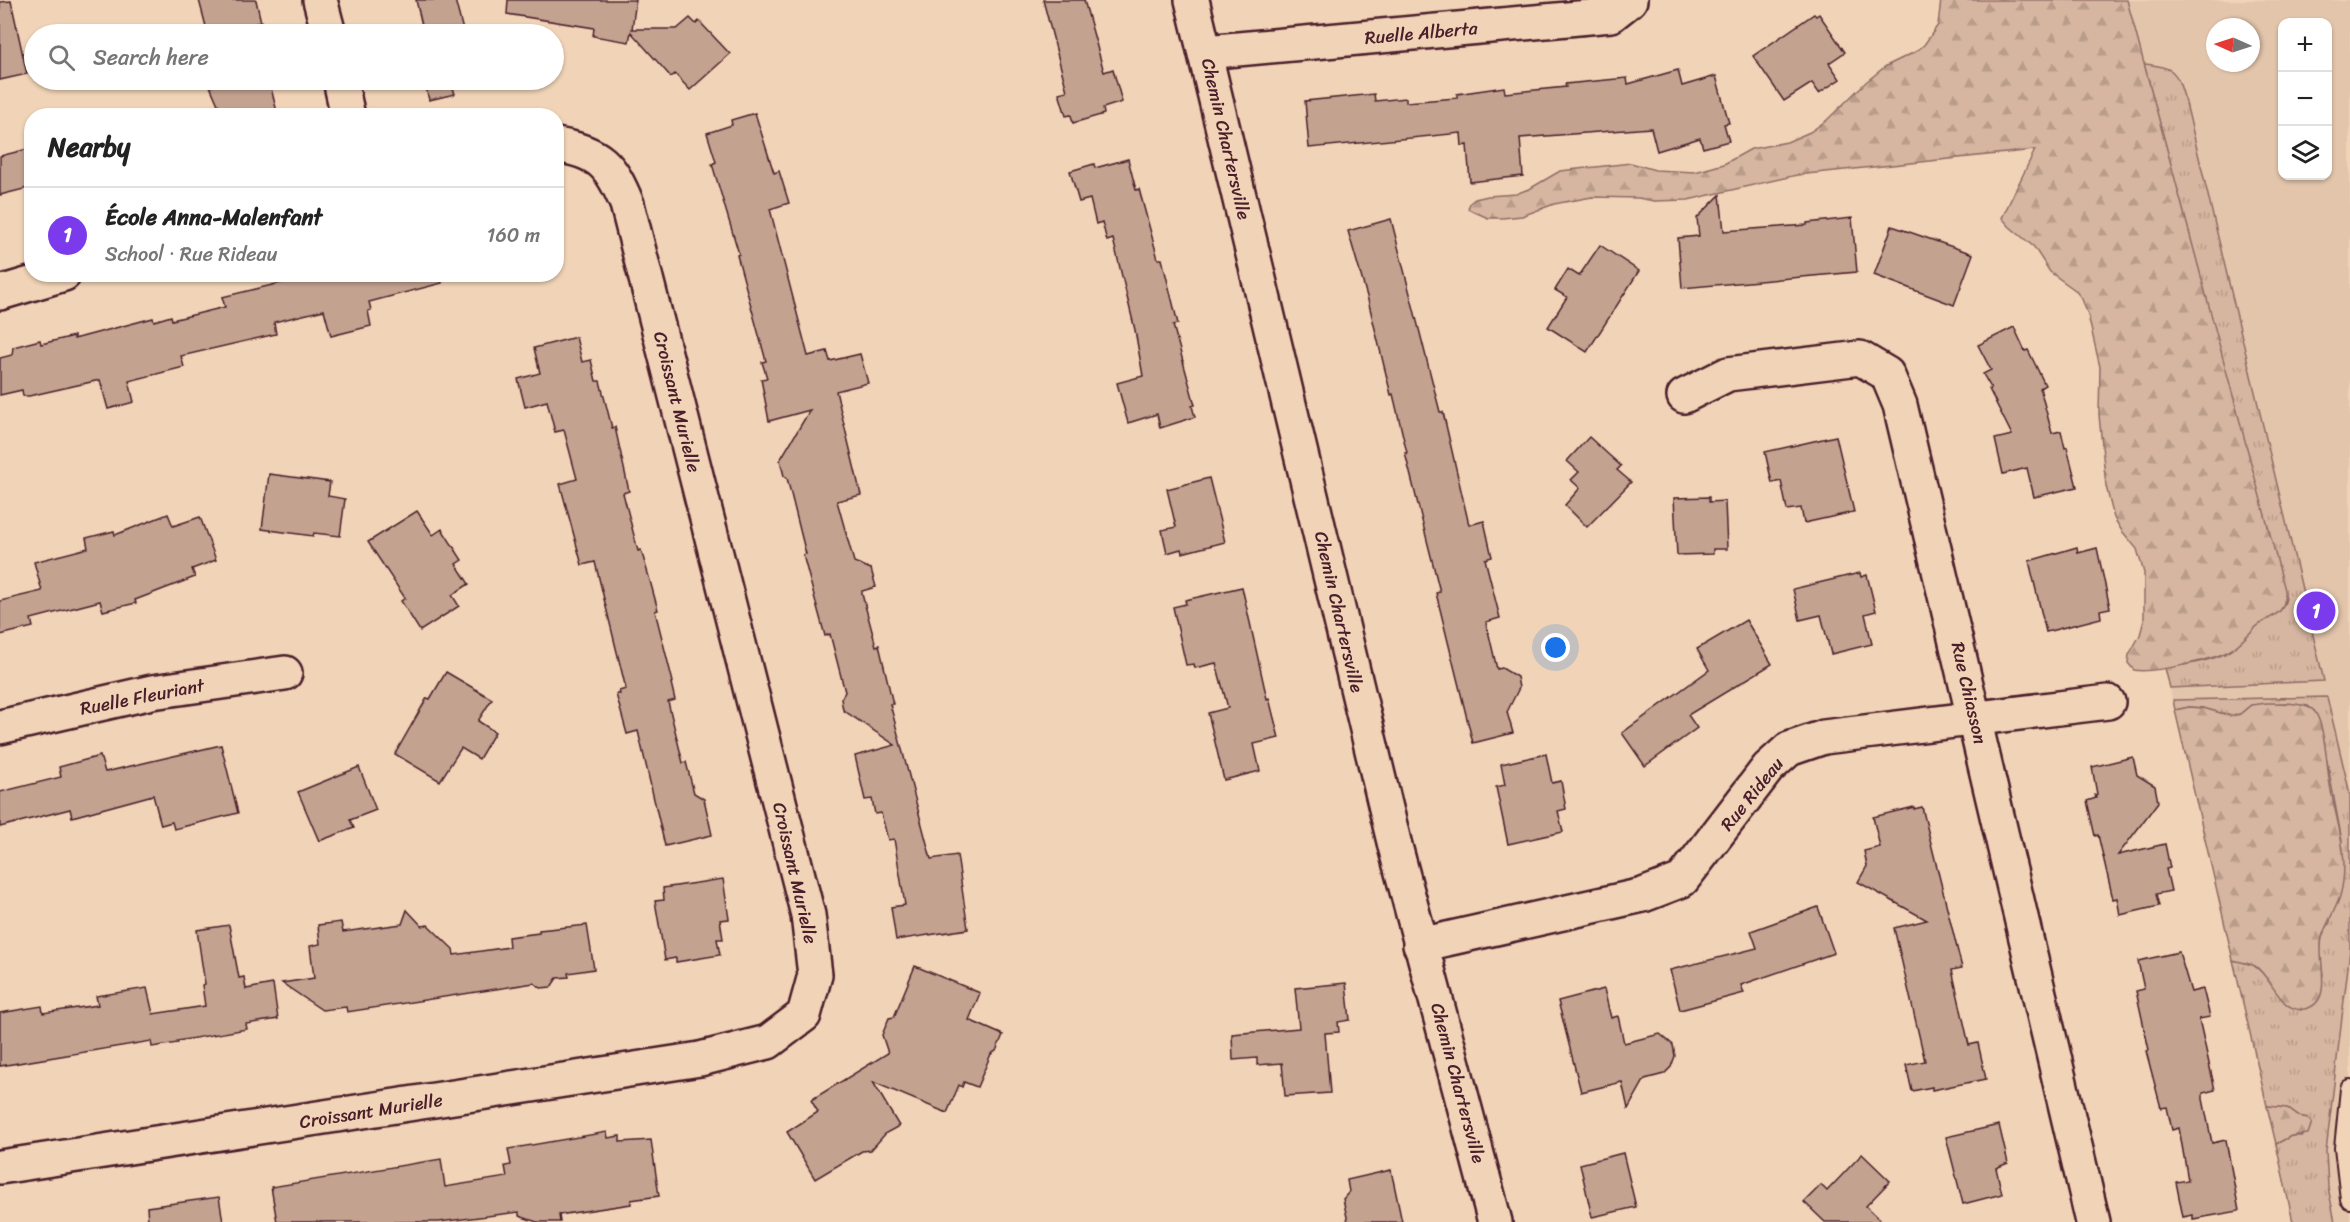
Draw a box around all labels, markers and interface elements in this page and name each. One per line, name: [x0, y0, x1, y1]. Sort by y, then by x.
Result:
street label: Ruelle Alberta: [1363, 12, 1480, 54]
north arrow: [2206, 18, 2260, 72]
map controls: [2278, 18, 2332, 180]
button: +: [2278, 18, 2332, 72]
search box: [24, 24, 564, 90]
text: Search here: [93, 38, 209, 77]
icon: search: [45, 41, 78, 74]
street label: Chemin Chartersville: [1192, 55, 1260, 223]
button: −: [2278, 72, 2332, 126]
text: Nearby: [48, 124, 130, 170]
button: layers: [2278, 126, 2332, 180]
text: École Anna-Malenfant: [105, 198, 322, 237]
text: 1: [63, 218, 72, 253]
text: 160 m: [487, 218, 540, 253]
text: School · Rue Rideau: [105, 237, 277, 272]
street label: Croissant Murielle: [644, 328, 710, 476]
street label: Chemin Chartersville: [1305, 528, 1373, 696]
pin: 1: [2296, 588, 2336, 634]
your location: [1541, 633, 1570, 662]
street label: Rue Chiasson: [1942, 639, 1996, 747]
street label: Ruelle Fleuriant: [77, 669, 207, 725]
street label: Rue Rideau: [1712, 750, 1792, 838]
street label: Croissant Murielle: [763, 799, 827, 947]
street label: Chemin Chartersville: [1421, 999, 1495, 1167]
street label: Croissant Murielle: [297, 1084, 445, 1138]

